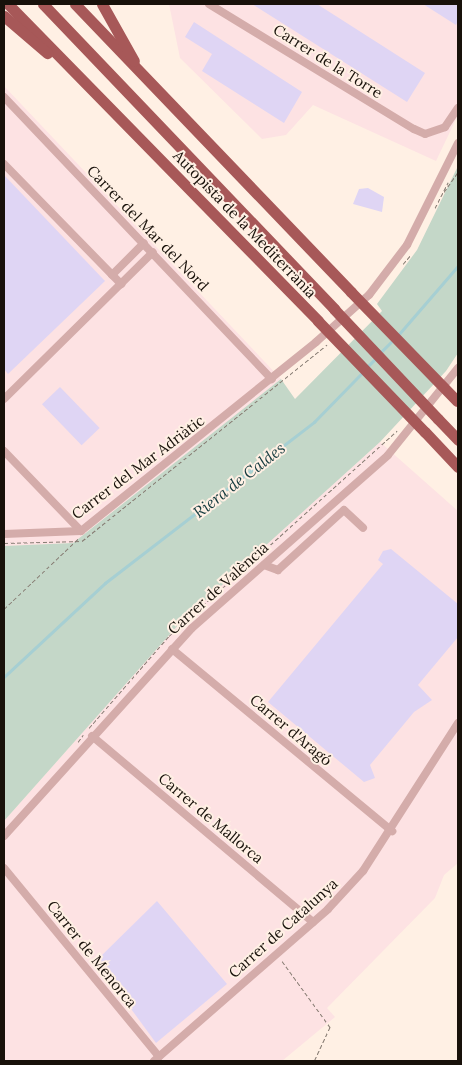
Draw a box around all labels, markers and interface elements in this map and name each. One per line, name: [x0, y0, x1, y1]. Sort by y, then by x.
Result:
street label: Carrer de la Torre: [270, 20, 386, 102]
street label: Autopista de la Mediterrània: [170, 146, 320, 302]
street label: Carrer del Mar del Nord: [83, 162, 213, 294]
street label: Carrer del Mar Adriàtic: [68, 411, 208, 523]
water label: Riera de Caldes: [189, 438, 289, 522]
street label: Carrer de València: [164, 538, 272, 638]
street label: Carrer d'Aragó: [246, 690, 336, 770]
street label: Carrer de Mallorca: [155, 769, 267, 867]
street label: Carrer de Catalunya: [225, 874, 341, 982]
street label: Carrer de Menorca: [43, 897, 141, 1011]

